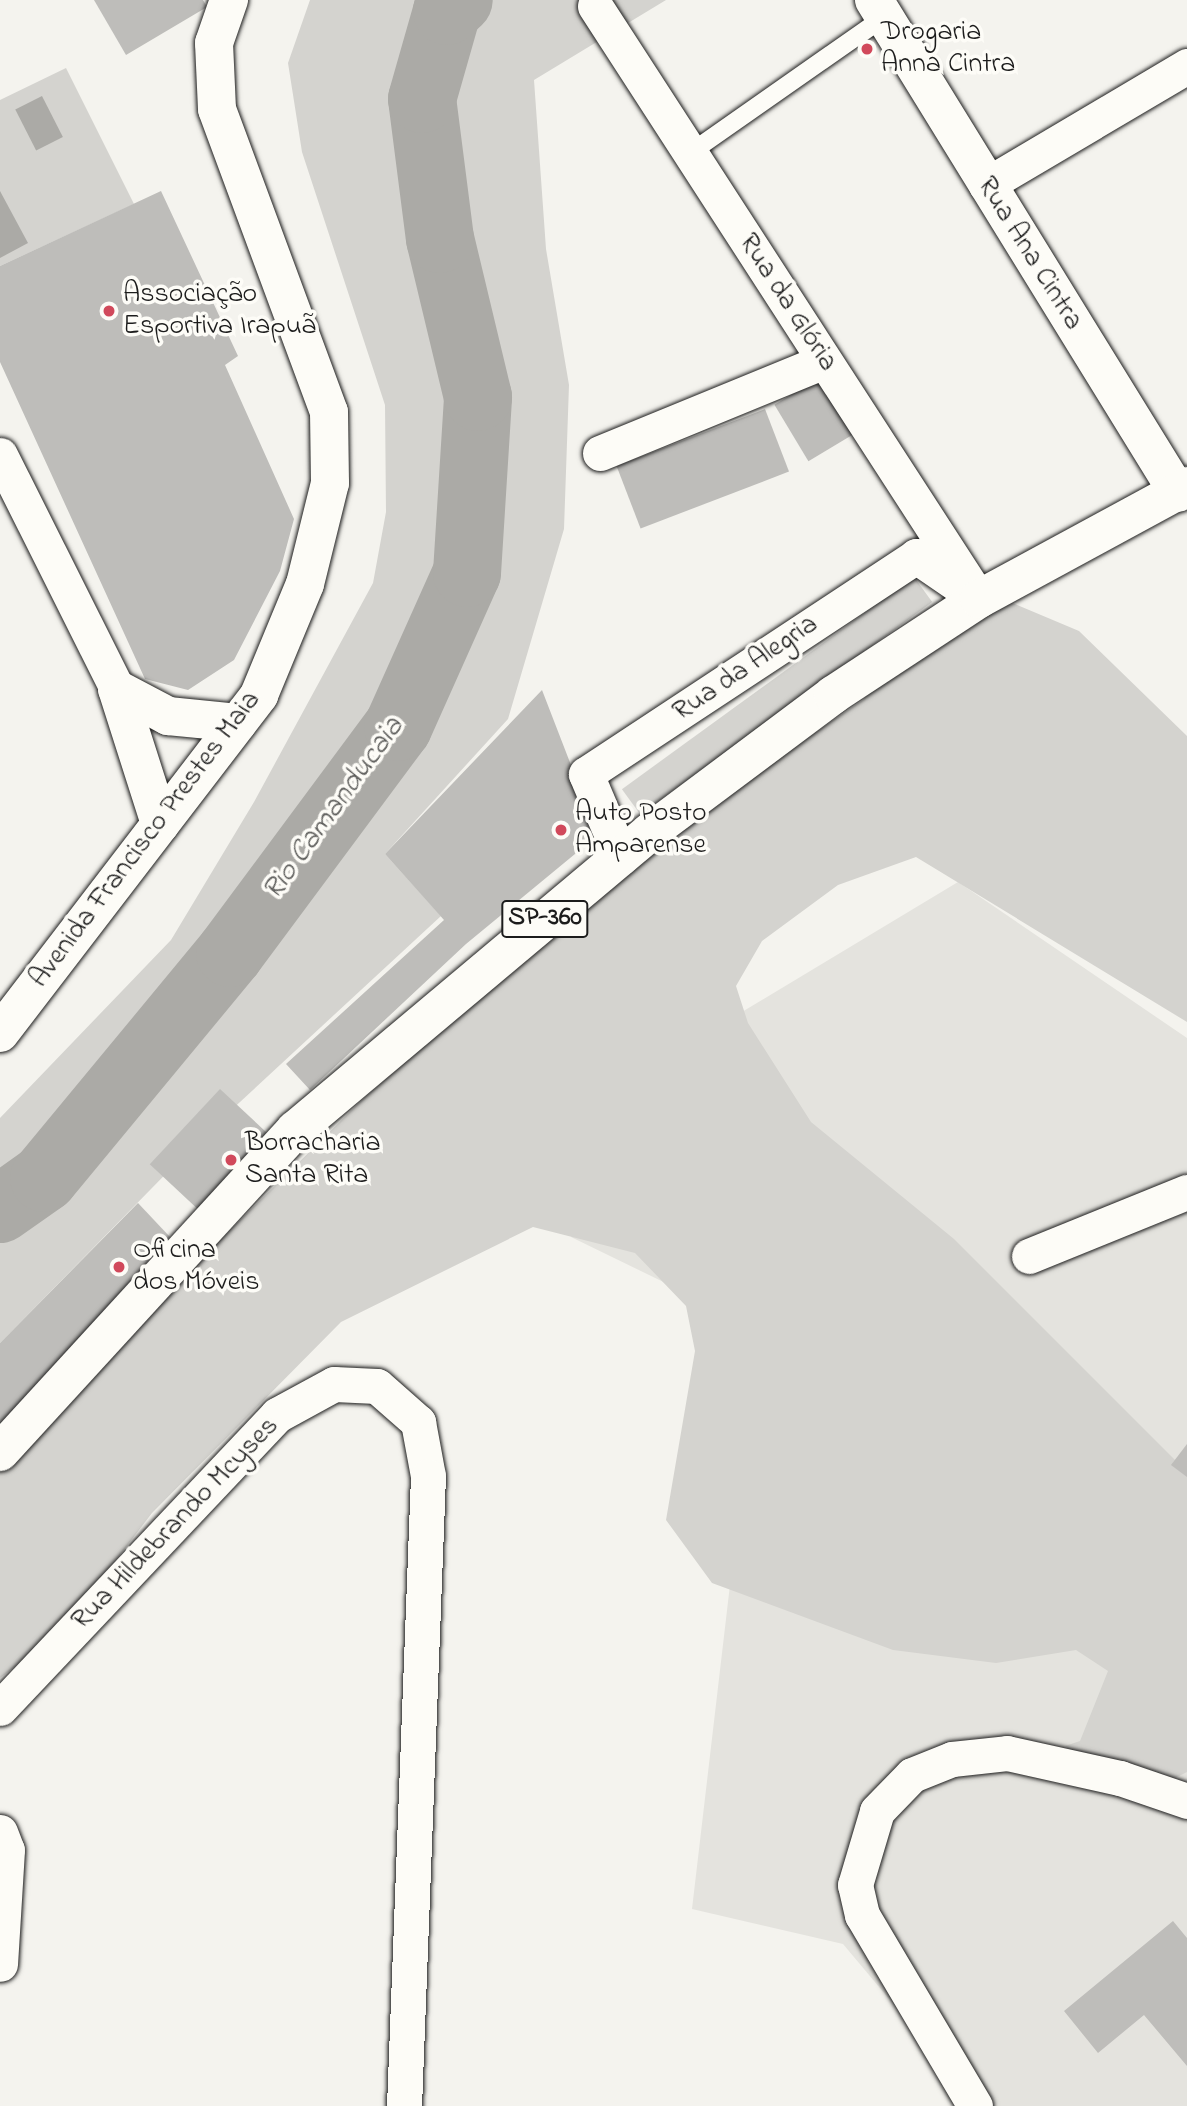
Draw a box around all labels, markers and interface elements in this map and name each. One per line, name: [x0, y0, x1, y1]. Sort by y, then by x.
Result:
place label: Drogaria Anna Cintra: [881, 16, 1015, 82]
marker: Drogaria Anna Cintra: [859, 41, 875, 57]
street label: Rua Ana Cintra: [969, 171, 1089, 337]
street label: Rua da Glória: [730, 228, 844, 378]
place label: Associação Esportiva Irapuã: [123, 278, 316, 344]
marker: Associação Esportiva Irapuã: [101, 303, 117, 319]
street label: Rua da Alegria: [667, 608, 825, 730]
street label: Avenida Francisco Prestes Maia: [23, 685, 269, 995]
water label: Rio Camanducaia: [256, 711, 412, 907]
place label: Auto Posto Amparense: [575, 797, 706, 863]
marker: Auto Posto Amparense: [553, 822, 569, 838]
road number: SP-360: [501, 896, 589, 942]
place label: Borracharia Santa Rita: [245, 1127, 381, 1193]
marker: Borracharia Santa Rita: [223, 1152, 239, 1168]
place label: Oficina dos Móveis: [133, 1234, 260, 1300]
marker: Oficina dos Móveis: [111, 1259, 127, 1275]
street label: Rua Hildebrando Mcyses: [65, 1410, 287, 1638]

